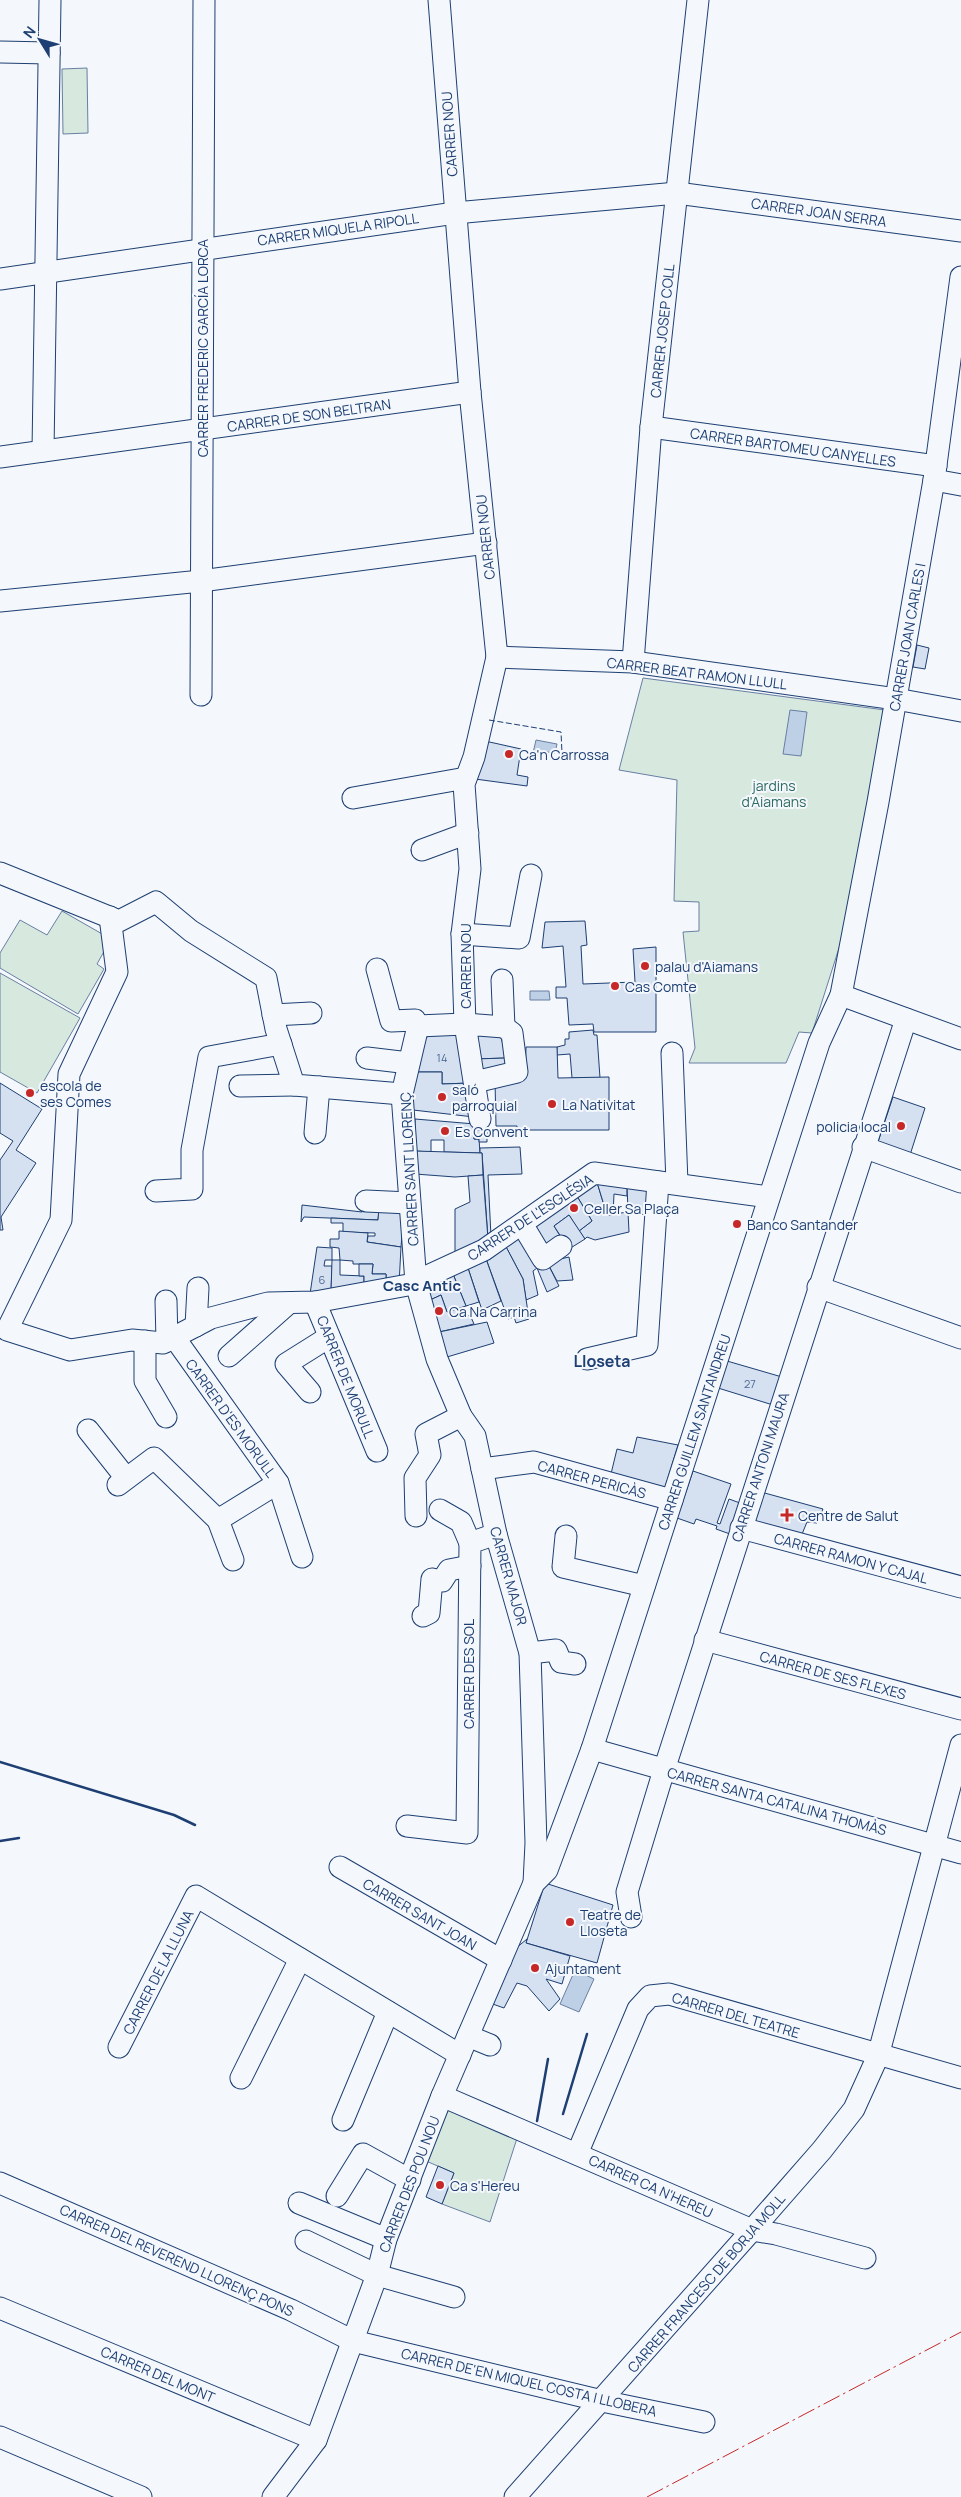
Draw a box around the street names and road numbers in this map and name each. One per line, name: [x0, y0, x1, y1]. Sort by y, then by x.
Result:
street label: CARRER NOU: [437, 91, 461, 177]
street label: CARRER JOAN SERRA: [750, 193, 888, 231]
street label: CARRER MIQUELA RIPOLL: [256, 208, 420, 250]
street label: CARRER FREDERIC GARCÍA LORCA: [193, 239, 212, 457]
street label: CARRER JOSEP COLL: [646, 263, 678, 399]
street label: CARRER DE SON BELTRAN: [226, 394, 392, 436]
street label: CARRER BARTOMEU CANYELLES: [689, 423, 897, 471]
street label: CARRER NOU: [471, 494, 499, 580]
street label: CARRER JOAN CARLES I: [885, 561, 929, 713]
street label: CARRER BEAT RAMON LLULL: [606, 653, 788, 693]
street label: CARRER NOU: [456, 923, 475, 1009]
street label: CARRER SANT LLORENÇ: [395, 1091, 423, 1247]
street label: CARRER DE L'ESGLÉSIA: [464, 1169, 597, 1265]
street label: CARRER DE MORULL: [313, 1313, 379, 1441]
street label: CARRER GUILLEM SANTANDREU: [653, 1331, 735, 1533]
street label: CARRER D'ES MORULL: [182, 1355, 280, 1481]
street label: CARRER ANTONI MAURA: [727, 1390, 793, 1544]
street label: CARRER PERICÀS: [536, 1455, 649, 1503]
street label: CARRER MAJOR: [486, 1524, 532, 1628]
street label: CARRER RAMON Y CAJAL: [772, 1528, 930, 1588]
street label: CARRER DES SOL: [459, 1619, 478, 1729]
street label: CARRER DE SES FLEXES: [758, 1646, 909, 1704]
street label: CARRER SANTA CATALINA THOMÀS: [665, 1763, 889, 1840]
street label: CARRER SANT JOAN: [360, 1874, 480, 1954]
street label: CARRER DE LA LLUNA: [118, 1906, 198, 2038]
street label: CARRER DEL TEATRE: [670, 1988, 802, 2042]
street label: CARRER DES POU NOU: [374, 2113, 444, 2255]
street label: CARRER CA N'HEREU: [586, 2150, 716, 2222]
street label: CARRER FRANCESC DE BORJA MOLL: [623, 2190, 789, 2376]
street label: CARRER DEL REVEREND LLORENÇ PONS: [57, 2200, 297, 2321]
street label: CARRER DEL MONT: [98, 2341, 219, 2407]
street label: CARRER DE'EN MIQUEL COSTA I LLOBERA: [399, 2343, 659, 2421]

